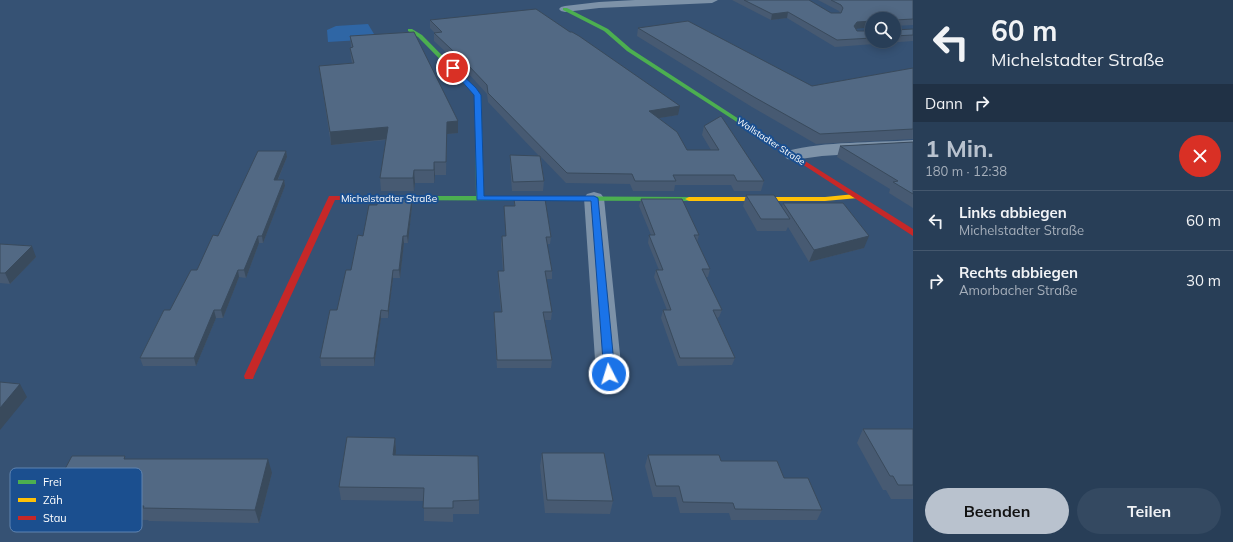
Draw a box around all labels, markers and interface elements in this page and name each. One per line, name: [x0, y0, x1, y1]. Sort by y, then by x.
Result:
map controls: [865, 12, 901, 48]
button: search: [865, 12, 901, 48]
text: 60 m: [991, 13, 1057, 48]
icon: left: [925, 16, 977, 68]
text: Michelstadter Straße: [991, 48, 1164, 71]
pin: [436, 51, 470, 85]
icon: arrive: [442, 57, 464, 79]
icon: right: [971, 92, 993, 114]
text: Dann: [925, 94, 963, 113]
street label: Wallstadter Straße: [735, 115, 807, 167]
text: 1 Min.: [925, 133, 994, 163]
button: close: [1179, 135, 1221, 177]
text: 180 m · 12:38: [925, 163, 1007, 179]
street label: Michelstadter Straße: [341, 192, 437, 205]
text: Links abbiegen: [959, 203, 1067, 222]
icon: left: [925, 210, 947, 232]
text: 60 m: [1186, 211, 1221, 230]
text: Michelstadter Straße: [959, 222, 1084, 238]
text: Rechts abbiegen: [959, 263, 1078, 282]
icon: right: [925, 270, 947, 292]
text: 30 m: [1186, 271, 1221, 290]
text: Amorbacher Straße: [959, 282, 1077, 298]
position arrow: [588, 353, 630, 395]
legend: [10, 468, 142, 532]
text: Frei: [43, 475, 62, 489]
button: Beenden: [925, 488, 1069, 534]
button: Teilen: [1077, 488, 1221, 534]
text: Zäh: [43, 493, 63, 507]
text: Stau: [43, 511, 67, 525]

